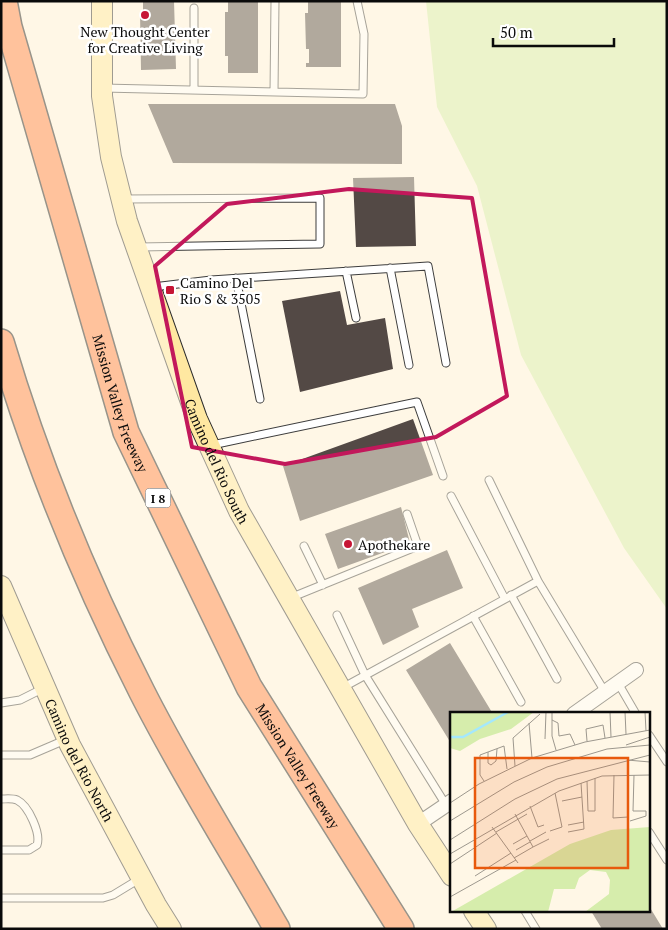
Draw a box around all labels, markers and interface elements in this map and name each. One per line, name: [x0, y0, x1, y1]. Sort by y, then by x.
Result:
marker: New Thought Center for Creative Living: [139, 9, 151, 21]
scale bar: [493, 15, 614, 47]
place label: New Thought Center for Creative Living: [80, 22, 210, 57]
text: 50 m: [500, 22, 533, 42]
place label: Camino Del Rio S & 3505: [180, 273, 261, 308]
marker: Camino Del Rio S & 3505: [164, 284, 176, 296]
street label: Mission Valley Freeway: [89, 332, 154, 476]
street label: Camino del Rio South: [181, 396, 254, 527]
road number: I 8: [146, 488, 170, 508]
place label: Apothekare: [358, 535, 430, 554]
marker: Apothekare: [342, 538, 354, 550]
street label: Camino del Rio North: [41, 695, 119, 825]
street label: Mission Valley Freeway: [252, 699, 345, 833]
inset map: [450, 712, 650, 912]

